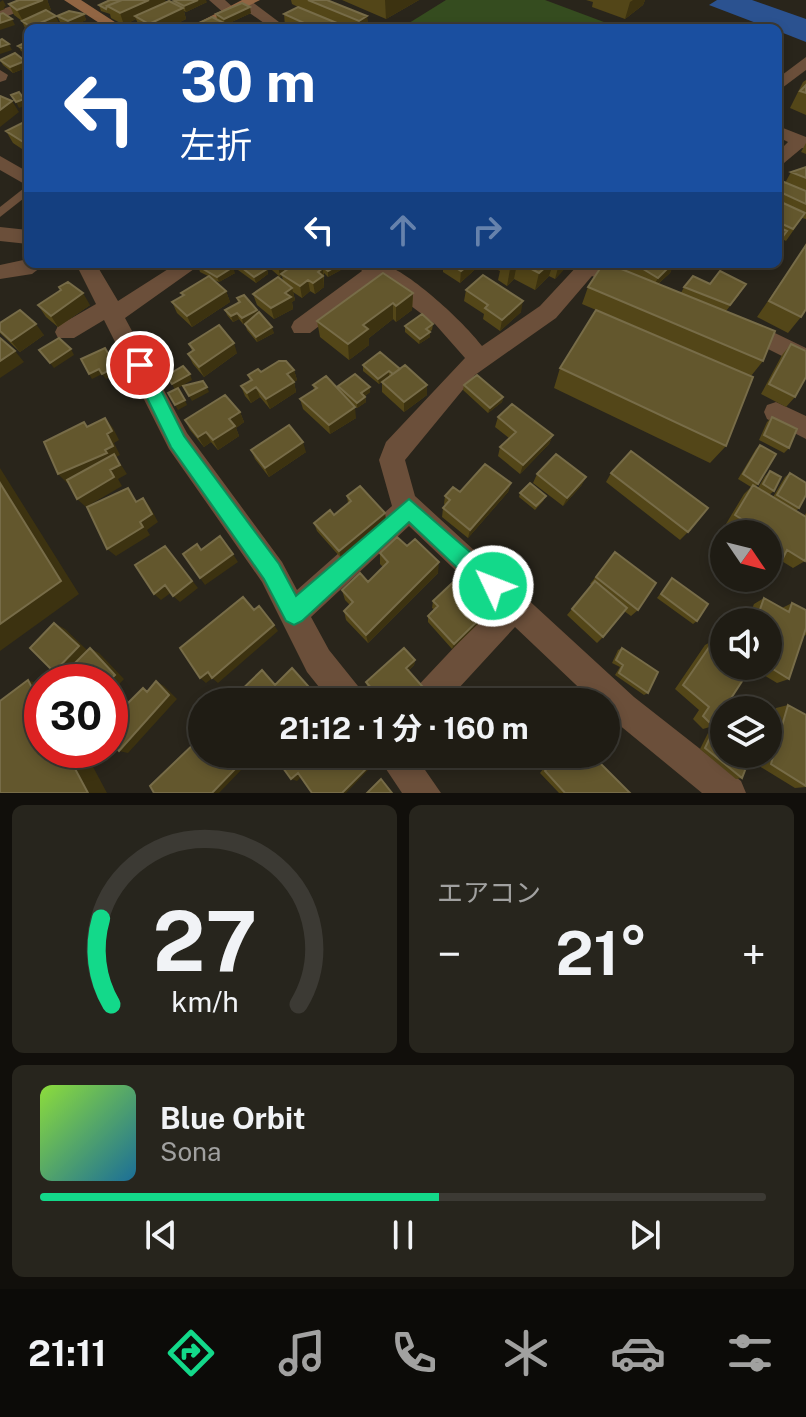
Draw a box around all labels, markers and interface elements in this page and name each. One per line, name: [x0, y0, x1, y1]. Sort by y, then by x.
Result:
text: 30 m: [180, 49, 316, 115]
icon: left: [48, 56, 152, 160]
text: 左折: [180, 124, 252, 166]
icon: left: [297, 208, 341, 252]
icon: ahead: [381, 208, 425, 252]
icon: right: [465, 208, 509, 252]
pin: [106, 331, 174, 399]
icon: arrive: [118, 343, 162, 387]
north arrow: [710, 520, 782, 592]
map controls: [710, 520, 782, 768]
position arrow: [451, 544, 535, 628]
button: sound: [710, 608, 782, 680]
speed limit sign: 30: [24, 664, 128, 768]
button: layers: [710, 696, 782, 768]
text: 21:12 · 1 分 · 160 m: [279, 710, 529, 746]
text: エアコン: [437, 877, 541, 908]
text: 27: [152, 892, 257, 990]
text: 21°: [555, 918, 648, 989]
text: −: [437, 928, 461, 980]
text: +: [742, 928, 766, 980]
text: km/h: [171, 985, 238, 1018]
text: Blue Orbit: [160, 1100, 306, 1136]
text: Sona: [160, 1136, 221, 1167]
icon: previous: [139, 1213, 183, 1257]
icon: pause: [381, 1213, 425, 1257]
icon: next: [623, 1213, 667, 1257]
icon: directions: [163, 1325, 219, 1381]
icon: music: [274, 1325, 330, 1381]
icon: phone: [386, 1325, 442, 1381]
icon: climate: [498, 1325, 554, 1381]
icon: car: [610, 1325, 666, 1381]
icon: filters: [722, 1325, 778, 1381]
text: 21:11: [28, 1332, 107, 1374]

